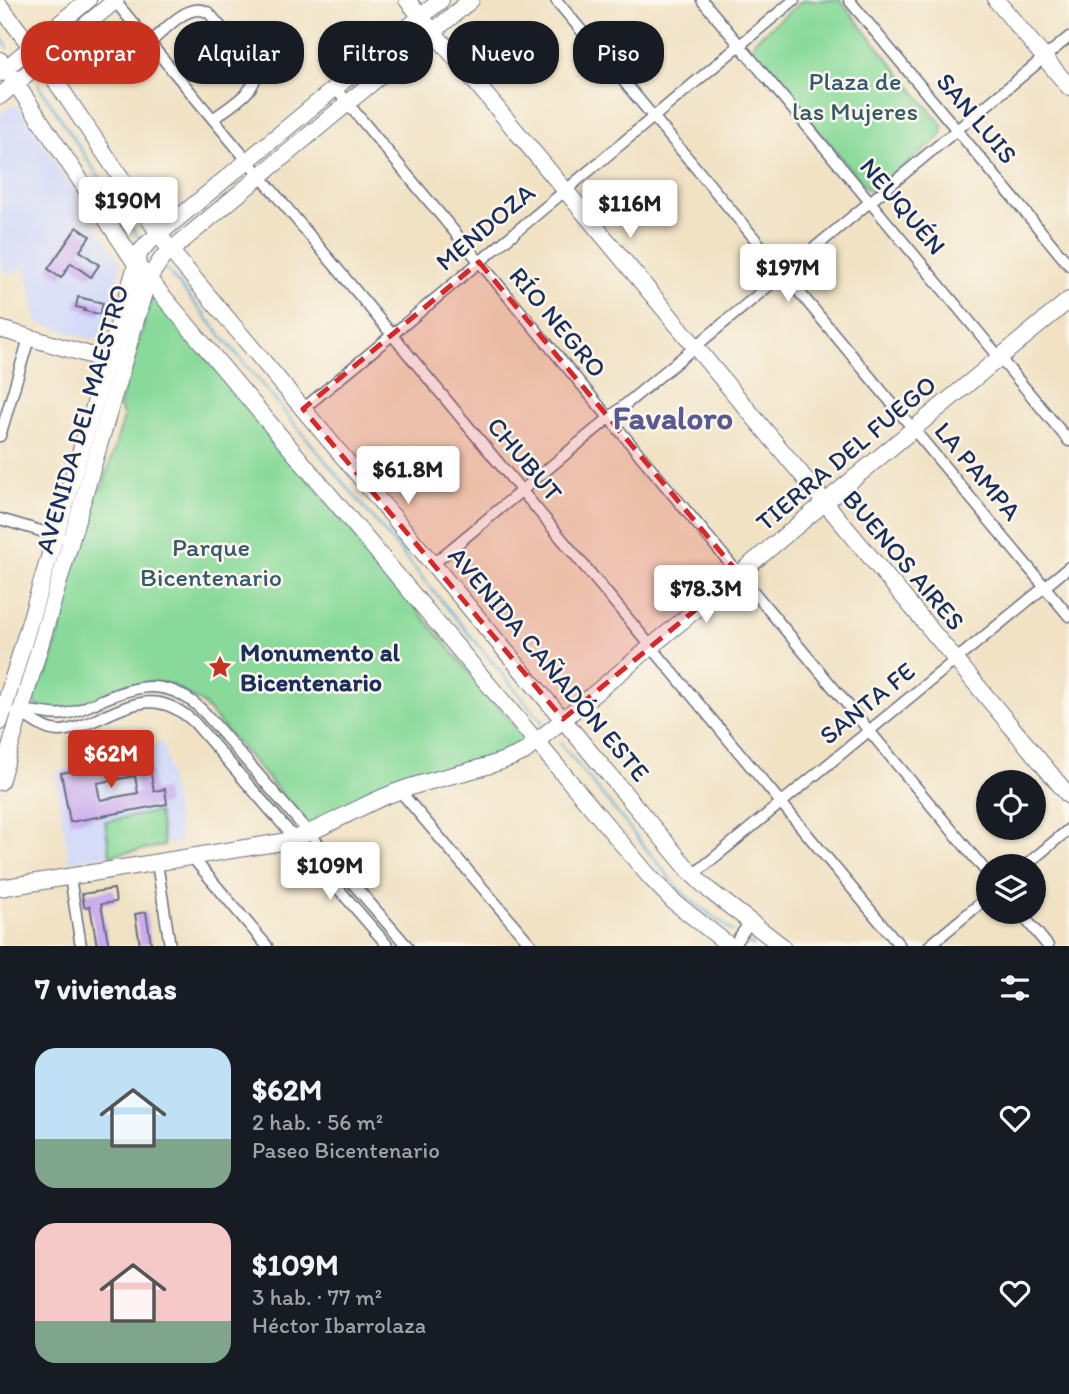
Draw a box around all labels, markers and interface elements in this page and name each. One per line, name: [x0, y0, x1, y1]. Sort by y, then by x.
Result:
chip: Comprar: [21, 21, 160, 84]
chip: Alquilar: [174, 21, 304, 84]
chip: Filtros: [318, 21, 433, 84]
chip: Nuevo: [447, 21, 559, 84]
chip: Piso: [573, 21, 664, 84]
park label: Plaza de las Mujeres: [792, 65, 918, 127]
street label: SAN LUIS: [930, 66, 1024, 170]
street label: NEUQUÉN: [853, 151, 953, 261]
street label: MENDOZA: [429, 176, 541, 278]
pin: $190M: [79, 177, 177, 237]
pin: $116M: [581, 180, 679, 240]
text: $190M: [95, 186, 161, 214]
text: $116M: [598, 189, 662, 217]
pin: $197M: [739, 244, 837, 304]
text: $197M: [756, 253, 820, 281]
street label: RÍO NEGRO: [502, 260, 614, 384]
street label: AVENIDA DEL MAESTRO: [28, 281, 136, 557]
street label: TIERRA DEL FUEGO: [749, 368, 943, 538]
district label: Favaloro: [613, 398, 733, 437]
street label: CHUBUT: [480, 410, 570, 508]
street label: LA PAMPA: [928, 415, 1029, 527]
pin: $61.8M: [351, 447, 465, 506]
text: $61.8M: [373, 455, 443, 483]
street label: BUENOS AIRES: [836, 483, 972, 637]
park label: Parque Bicentenario: [140, 531, 282, 593]
street label: AVENIDA CAÑADÓN ESTE: [441, 540, 657, 788]
pin: $78.3M: [649, 566, 763, 625]
text: $78.3M: [670, 574, 742, 602]
place label: Monumento al Bicentenario: [240, 636, 401, 698]
place icon: Monumento al Bicentenario: [206, 653, 234, 681]
street label: SANTA FE: [813, 655, 921, 751]
pin: $62M: [70, 730, 152, 790]
text: $62M: [84, 739, 138, 767]
map controls: [976, 770, 1046, 924]
button: locate: [976, 770, 1046, 840]
pin: $109M: [281, 842, 379, 902]
text: $109M: [297, 851, 363, 879]
button: layers: [976, 854, 1046, 924]
icon: filters: [996, 969, 1034, 1007]
text: 7 viviendas: [35, 970, 177, 1007]
text: $62M: [252, 1071, 322, 1108]
icon: home: [91, 1076, 175, 1160]
icon: heart: [996, 1099, 1034, 1137]
text: 2 hab. · 56 m²: [252, 1108, 383, 1136]
text: Paseo Bicentenario: [252, 1136, 440, 1164]
text: $109M: [252, 1246, 339, 1283]
icon: home: [91, 1251, 175, 1335]
icon: heart: [996, 1274, 1034, 1312]
text: 3 hab. · 77 m²: [252, 1283, 382, 1311]
text: Héctor Ibarrolaza: [252, 1311, 426, 1339]

